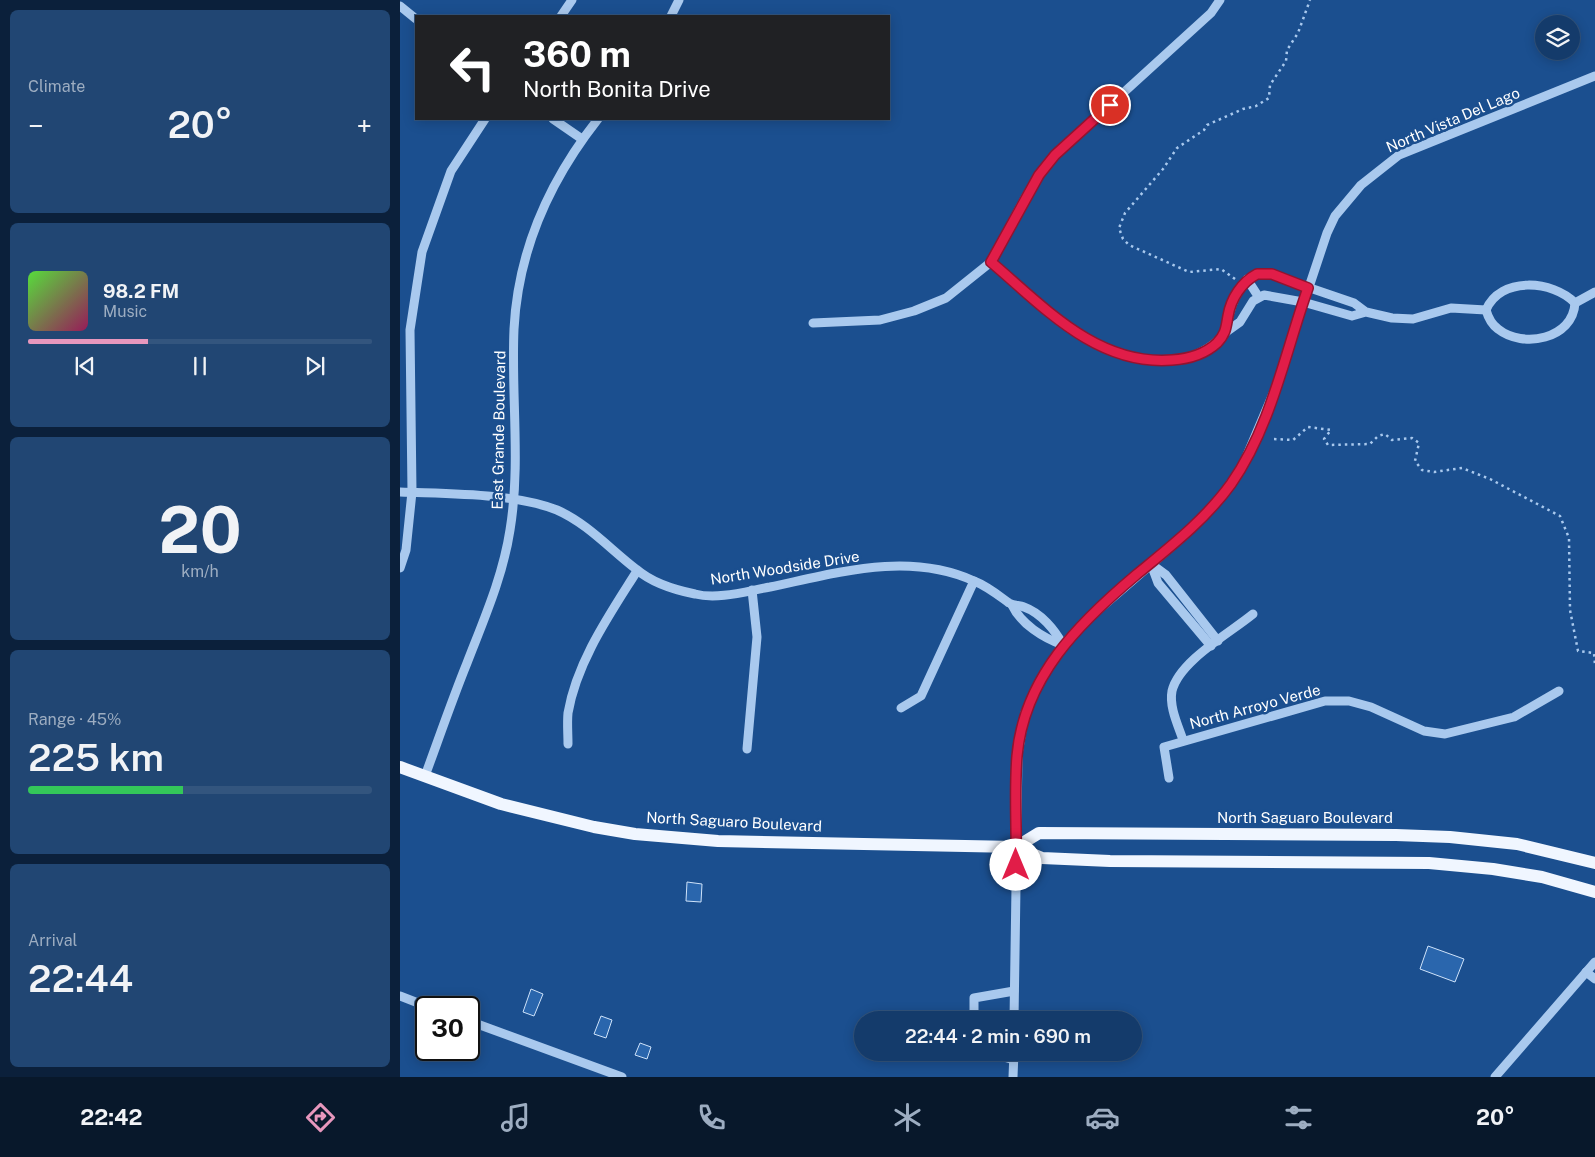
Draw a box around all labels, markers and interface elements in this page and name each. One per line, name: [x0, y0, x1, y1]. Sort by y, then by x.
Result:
map controls: [1535, 15, 1580, 60]
button: layers: [1535, 15, 1580, 60]
text: 360 m: [523, 34, 631, 75]
icon: left: [440, 35, 505, 100]
text: North Bonita Drive: [523, 76, 711, 102]
text: Climate: [28, 77, 85, 96]
pin: [1089, 84, 1131, 126]
street label: North Vista Del Lago: [1383, 84, 1522, 155]
icon: arrive: [1096, 91, 1124, 119]
text: 20°: [167, 102, 233, 147]
text: −: [28, 109, 44, 142]
text: +: [356, 109, 372, 142]
text: 98.2 FM: [103, 280, 179, 302]
text: Music: [103, 302, 147, 321]
street label: East Grande Boulevard: [489, 350, 508, 510]
icon: previous: [71, 352, 99, 380]
icon: pause: [186, 352, 214, 380]
icon: next: [301, 352, 329, 380]
text: 20: [158, 491, 242, 568]
street label: North Woodside Drive: [709, 547, 861, 588]
text: km/h: [181, 562, 219, 581]
street label: North Arroyo Verde: [1188, 681, 1322, 732]
text: Range · 45%: [28, 710, 121, 729]
text: 225 km: [28, 735, 164, 780]
street label: North Saguaro Boulevard: [646, 808, 822, 835]
street label: North Saguaro Boulevard: [1217, 809, 1393, 826]
position arrow: [989, 838, 1041, 890]
text: Arrival: [28, 931, 77, 950]
text: 22:44: [28, 956, 133, 1001]
speed limit sign: 30: [415, 996, 480, 1061]
text: 22:44 · 2 min · 690 m: [905, 1025, 1091, 1047]
icon: directions: [303, 1100, 338, 1135]
icon: music: [498, 1100, 533, 1135]
icon: phone: [694, 1100, 729, 1135]
icon: climate: [890, 1100, 925, 1135]
icon: car: [1085, 1100, 1120, 1135]
icon: filters: [1281, 1100, 1316, 1135]
text: 22:42: [80, 1104, 142, 1130]
text: 20°: [1476, 1104, 1515, 1130]

